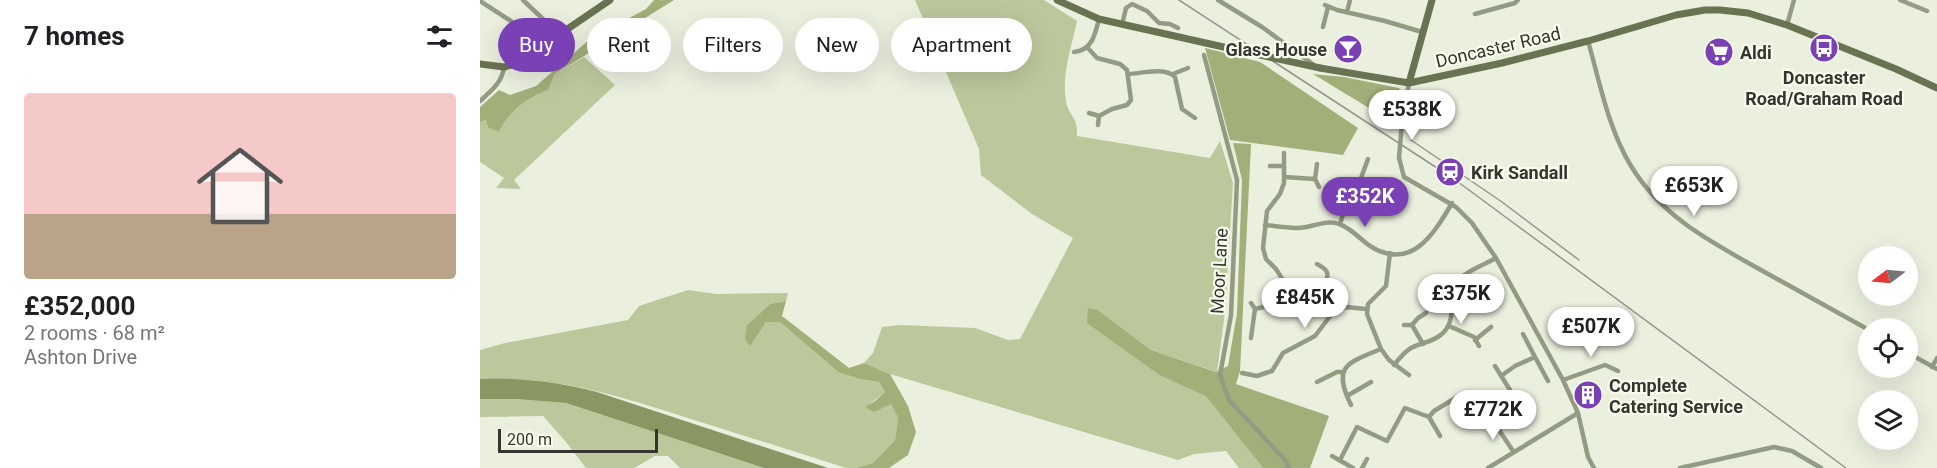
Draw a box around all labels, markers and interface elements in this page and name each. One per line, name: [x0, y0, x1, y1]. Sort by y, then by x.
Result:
chip: Buy: [498, 18, 575, 72]
chip: Rent: [587, 18, 671, 72]
chip: Filters: [683, 18, 783, 72]
chip: New: [795, 18, 879, 72]
chip: Apartment: [891, 18, 1032, 72]
icon: filters: [423, 20, 456, 53]
text: 7 homes: [24, 21, 125, 51]
street label: Doncaster Road: [1433, 22, 1563, 72]
bus stop icon: Doncaster Road/Graham Road: [1808, 32, 1840, 64]
bar icon: Glass House: [1332, 33, 1364, 65]
supermarket icon: Aldi: [1703, 36, 1735, 68]
place label: Glass House: [1225, 39, 1327, 60]
place label: Aldi: [1740, 42, 1772, 63]
place label: Doncaster Road/Graham Road: [1745, 67, 1903, 109]
pin: £538K: [1370, 90, 1454, 141]
text: £538K: [1382, 97, 1442, 121]
icon: home: [186, 132, 294, 240]
station icon: Kirk Sandall: [1434, 156, 1466, 188]
place label: Kirk Sandall: [1471, 162, 1568, 183]
pin: £653K: [1652, 166, 1736, 217]
text: £653K: [1664, 173, 1724, 197]
pin: £352K: [1323, 177, 1407, 228]
text: £352K: [1335, 184, 1395, 208]
street label: Moor Lane: [1206, 228, 1232, 314]
north arrow: [1858, 246, 1918, 306]
map controls: [1858, 246, 1918, 450]
pin: £375K: [1419, 274, 1503, 325]
pin: £845K: [1263, 278, 1347, 329]
text: £375K: [1431, 281, 1491, 305]
text: £845K: [1275, 285, 1335, 309]
text: £352,000: [24, 291, 135, 321]
pin: £507K: [1549, 307, 1633, 358]
text: £507K: [1561, 314, 1621, 338]
button: locate: [1858, 318, 1918, 378]
text: 2 rooms · 68 m²: [24, 321, 165, 345]
text: Ashton Drive: [24, 345, 137, 369]
place label: Complete Catering Service: [1609, 375, 1743, 417]
building icon: Complete Catering Service: [1572, 379, 1604, 411]
pin: £772K: [1451, 390, 1535, 441]
button: layers: [1858, 390, 1918, 450]
text: £772K: [1463, 397, 1523, 421]
scale bar: [498, 426, 658, 454]
text: 200 m: [507, 430, 552, 449]

